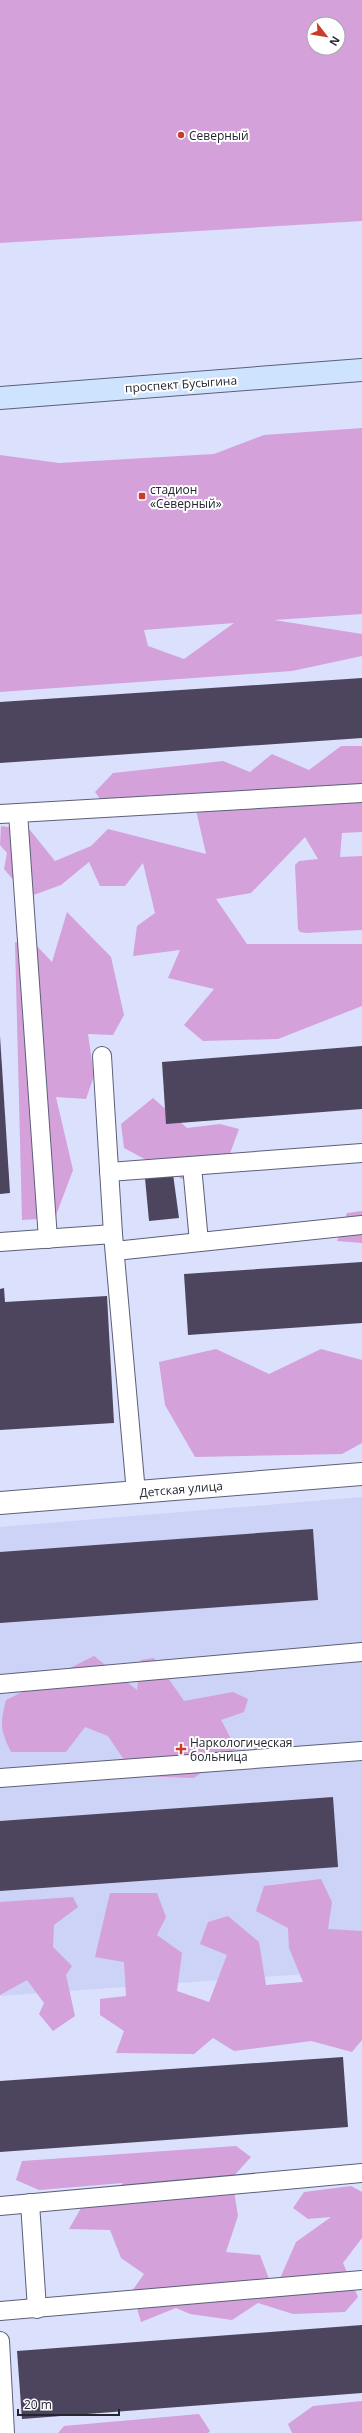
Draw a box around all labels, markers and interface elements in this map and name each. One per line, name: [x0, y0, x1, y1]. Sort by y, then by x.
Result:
north arrow: [306, 16, 346, 56]
text: N: [326, 34, 344, 49]
place label: Северный: [189, 127, 249, 144]
marker: Северный: [176, 130, 186, 140]
street label: проспект Бусыгина: [124, 372, 238, 396]
place label: стадион «Северный»: [150, 481, 222, 512]
marker: стадион «Северный»: [137, 491, 147, 501]
street label: Детская улица: [139, 1477, 223, 1501]
place label: Наркологическая больница: [190, 1734, 292, 1765]
marker: Наркологическая больница: [175, 1743, 187, 1755]
scale bar: [18, 2391, 119, 2417]
text: 20 m: [24, 2396, 52, 2413]

